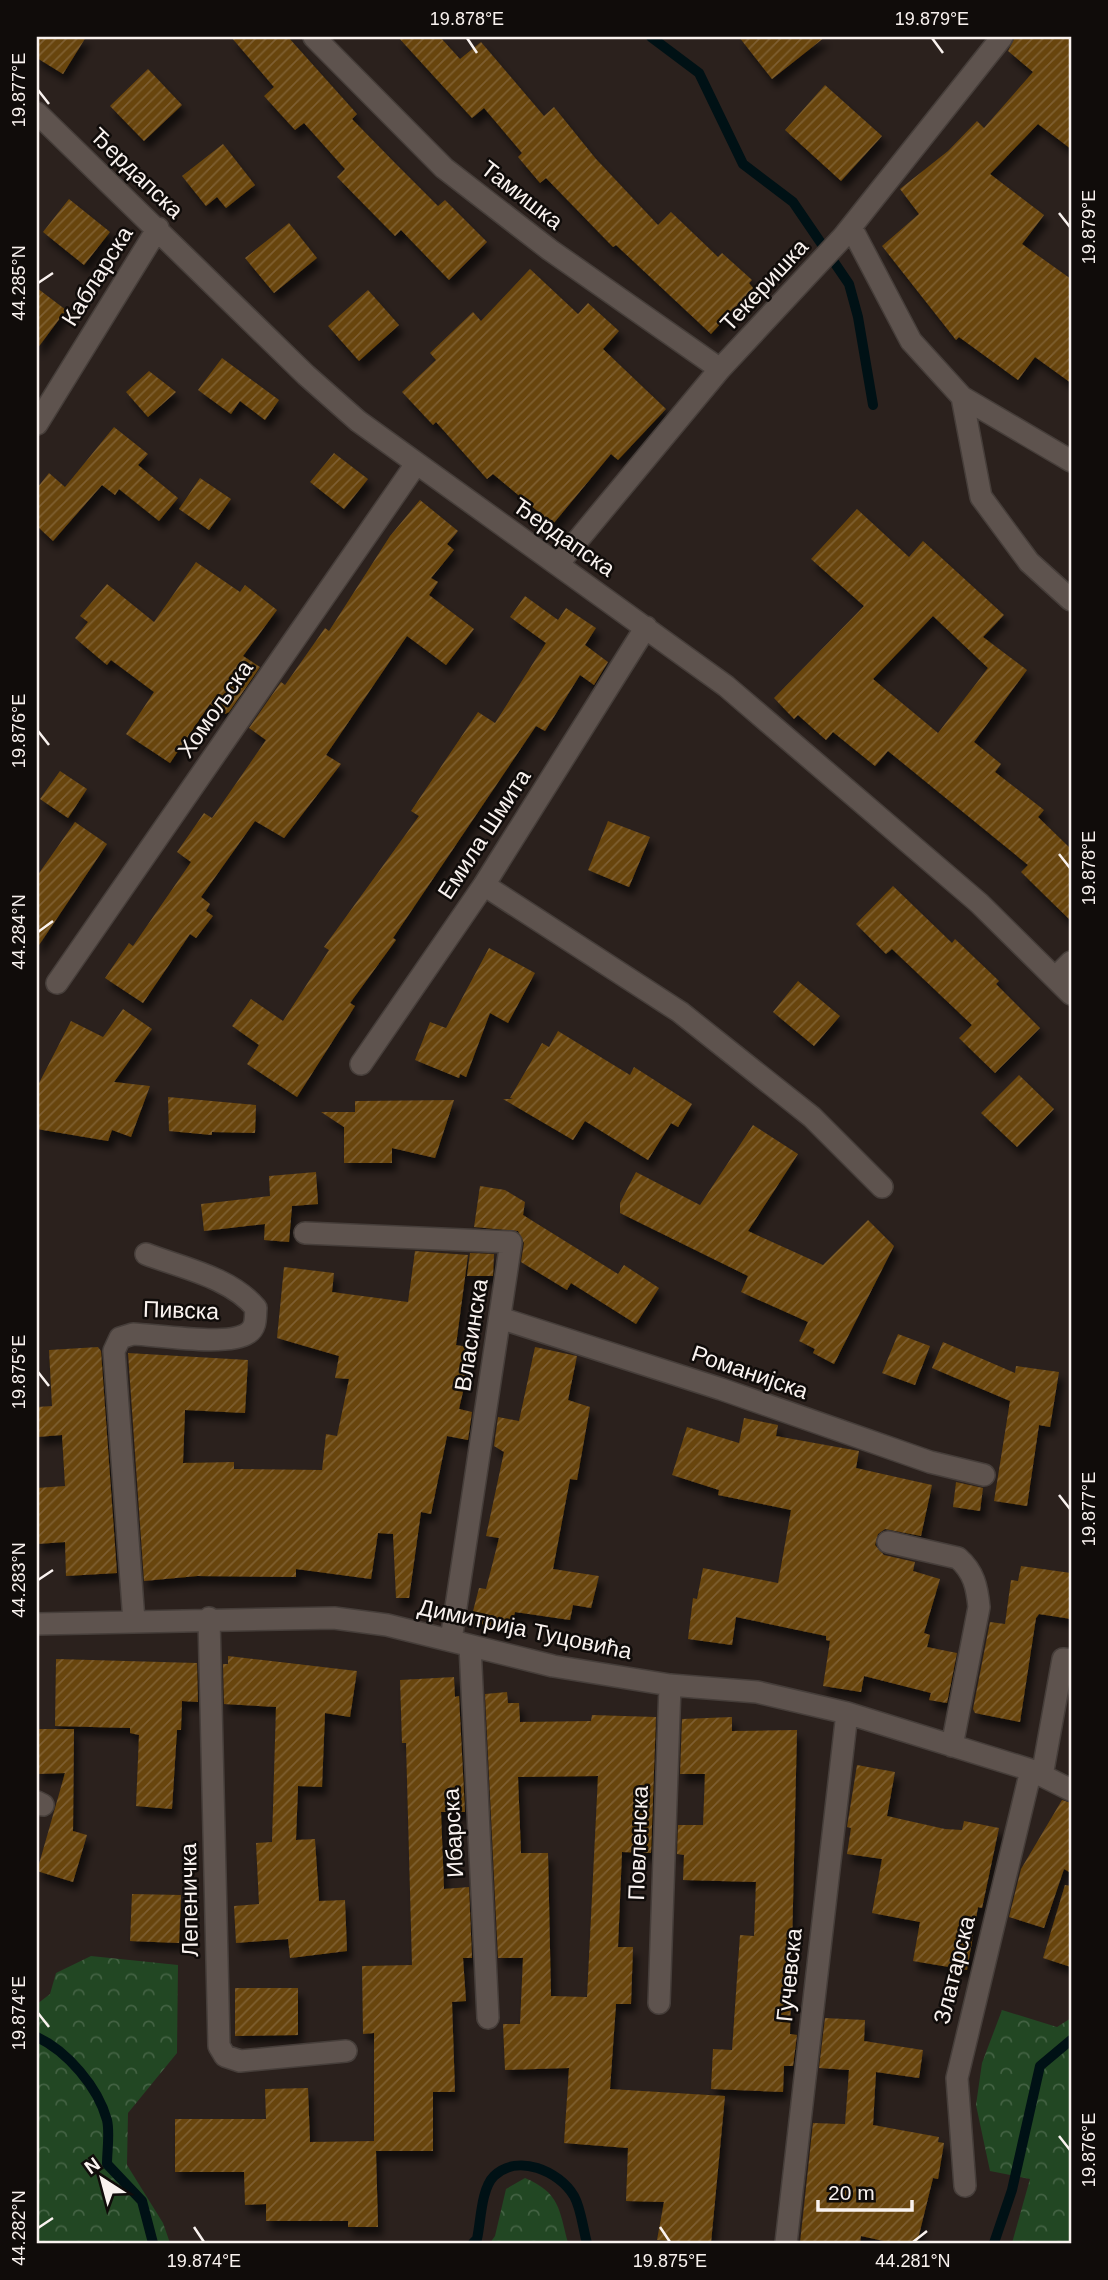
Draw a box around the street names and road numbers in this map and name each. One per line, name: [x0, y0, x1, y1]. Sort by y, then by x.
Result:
street label: Ђердапска: [85, 122, 189, 224]
street label: Тамишка: [476, 155, 568, 235]
street label: Кабларска: [56, 221, 138, 330]
street label: Текеришка: [715, 234, 813, 336]
street label: Ђердапска: [508, 492, 620, 582]
street label: Хомољска: [172, 655, 258, 762]
street label: Емила Шмита: [432, 764, 536, 904]
street label: Власинска: [449, 1277, 493, 1393]
street label: Пивска: [142, 1296, 220, 1324]
street label: Романијска: [688, 1340, 812, 1404]
street label: Димитрија Туцовића: [416, 1594, 635, 1664]
street label: Повленска: [623, 1785, 653, 1901]
street label: Ибарска: [438, 1787, 468, 1878]
street label: Лепеничка: [175, 1843, 203, 1957]
street label: Златарска: [928, 1913, 980, 2027]
street label: Гучевска: [771, 1927, 807, 2023]

